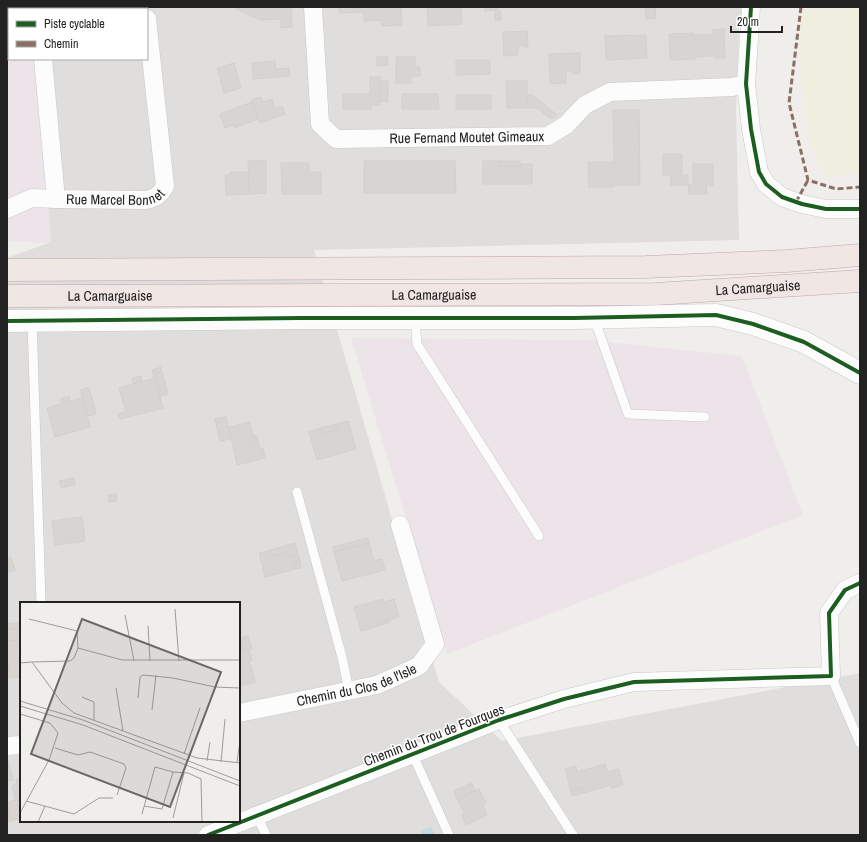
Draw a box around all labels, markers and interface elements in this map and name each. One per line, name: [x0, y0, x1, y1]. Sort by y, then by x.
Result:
legend: [8, 8, 148, 60]
scale bar: [731, 8, 782, 34]
text: 20 m: [737, 14, 759, 30]
text: Piste cyclable: [44, 16, 105, 32]
text: Chemin: [44, 36, 78, 52]
street label: Rue Fernand Moutet Gimeaux: [389, 127, 545, 147]
street label: Rue Marcel Bonnet: [66, 185, 169, 209]
street label: La Camarguaise: [715, 276, 801, 299]
street label: La Camarguaise: [391, 286, 477, 304]
street label: La Camarguaise: [67, 287, 153, 305]
inset map: [20, 602, 240, 822]
street label: Chemin du Clos de l'Isle: [295, 659, 419, 710]
street label: Chemin du Trou de Fourques: [361, 700, 507, 770]

